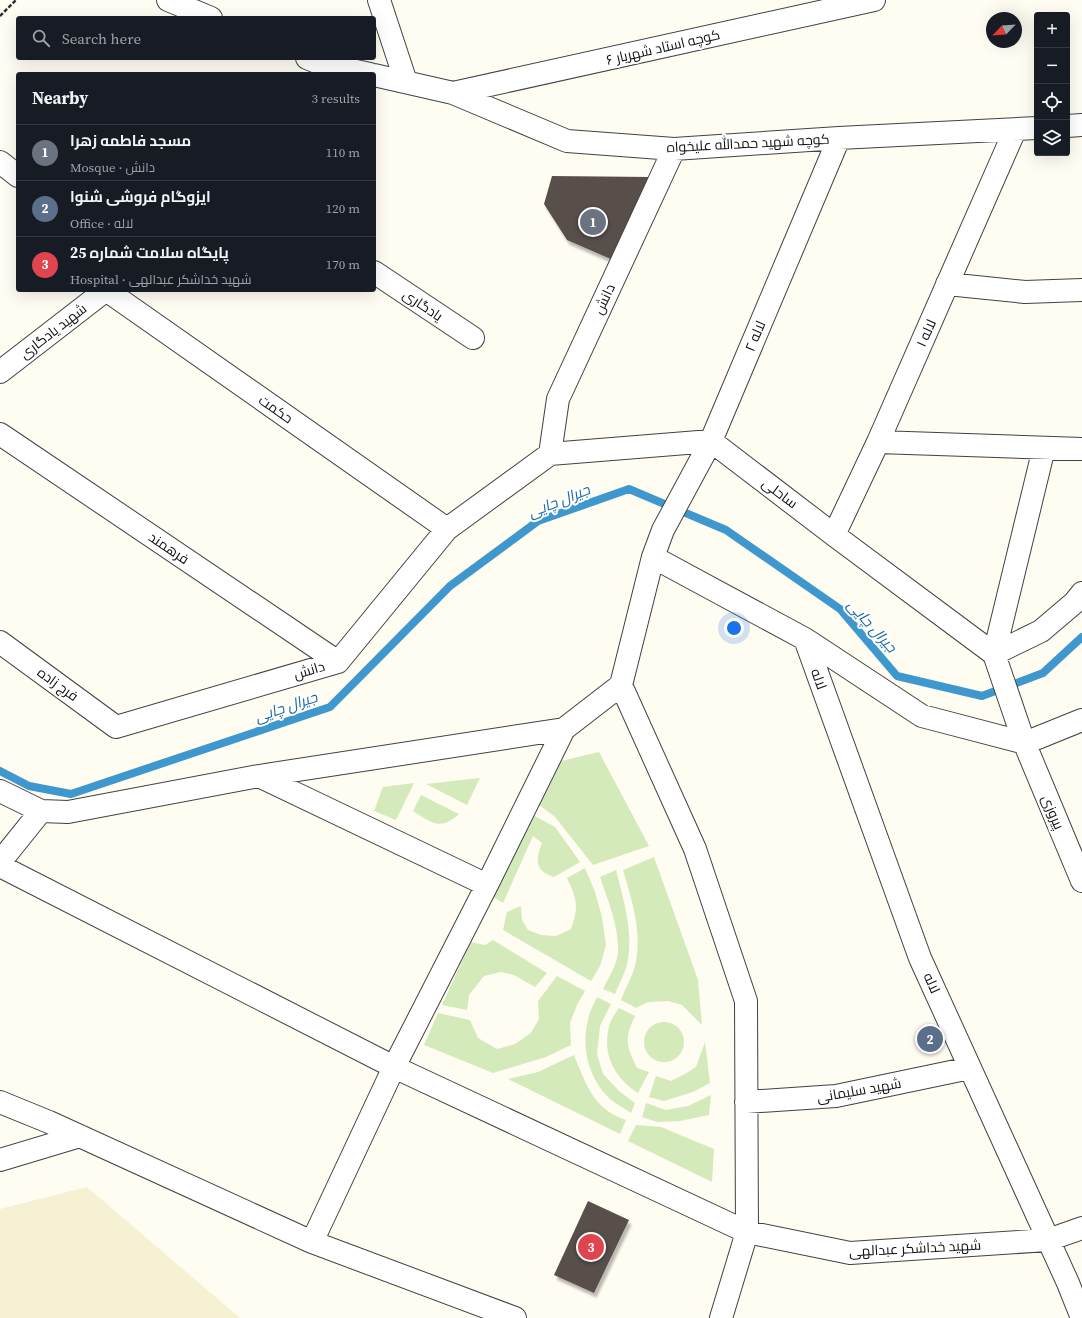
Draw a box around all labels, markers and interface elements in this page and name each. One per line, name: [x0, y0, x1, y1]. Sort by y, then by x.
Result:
north arrow: [986, 12, 1022, 48]
map controls: [1034, 12, 1070, 156]
button: +: [1034, 12, 1070, 48]
search box: [16, 16, 376, 60]
street label: کوچه استاد شهریار ۶: [604, 24, 722, 70]
icon: search: [30, 27, 52, 49]
text: Search here: [62, 28, 141, 49]
button: −: [1034, 48, 1070, 84]
button: locate: [1034, 84, 1070, 120]
text: Nearby: [32, 86, 88, 110]
text: 3 results: [312, 90, 360, 107]
button: layers: [1034, 120, 1070, 156]
street label: کوچه شهید حمدالله علیخواه: [666, 129, 830, 157]
text: مسجد فاطمه زهرا: [70, 130, 191, 151]
text: 1: [41, 144, 49, 161]
text: 110 m: [326, 144, 360, 161]
text: Mosque · دانش: [70, 159, 155, 176]
text: ایزوگام فروشی شنوا: [70, 186, 211, 207]
text: 2: [41, 200, 49, 217]
text: 120 m: [326, 200, 360, 217]
pin: 1: [580, 207, 606, 237]
text: Office · لاله: [70, 215, 133, 232]
text: پایگاه سلامت شماره 25: [70, 242, 229, 263]
text: 3: [41, 256, 49, 273]
text: 170 m: [326, 256, 360, 273]
text: Hospital · شهید خداشکر عبدالهی: [70, 271, 251, 288]
street label: دانش: [588, 280, 620, 318]
street label: یادگاری: [399, 284, 447, 326]
street label: شهید یادگاری: [15, 298, 91, 364]
street label: لاله ۱: [911, 316, 941, 350]
street label: لاله ۲: [740, 318, 770, 354]
street label: حکمت: [255, 390, 297, 428]
street label: ساحلی: [758, 473, 802, 513]
water label: جیرال چایی: [525, 478, 593, 522]
street label: فرهمند: [145, 527, 193, 569]
water label: جیرال چایی: [843, 595, 902, 657]
your location: [724, 618, 744, 638]
street label: دانش: [291, 656, 327, 684]
street label: فرج زاده: [33, 662, 83, 706]
street label: لاله: [806, 666, 832, 692]
water label: جیرال چایی: [252, 686, 321, 727]
street label: پیروزی: [1037, 792, 1069, 833]
street label: لاله: [919, 969, 945, 997]
pin: 2: [917, 1024, 943, 1054]
street label: شهید سلیمانی: [815, 1073, 903, 1107]
pin: 3: [578, 1232, 604, 1262]
street label: شهید خداشکر عبدالهی: [849, 1235, 981, 1261]

